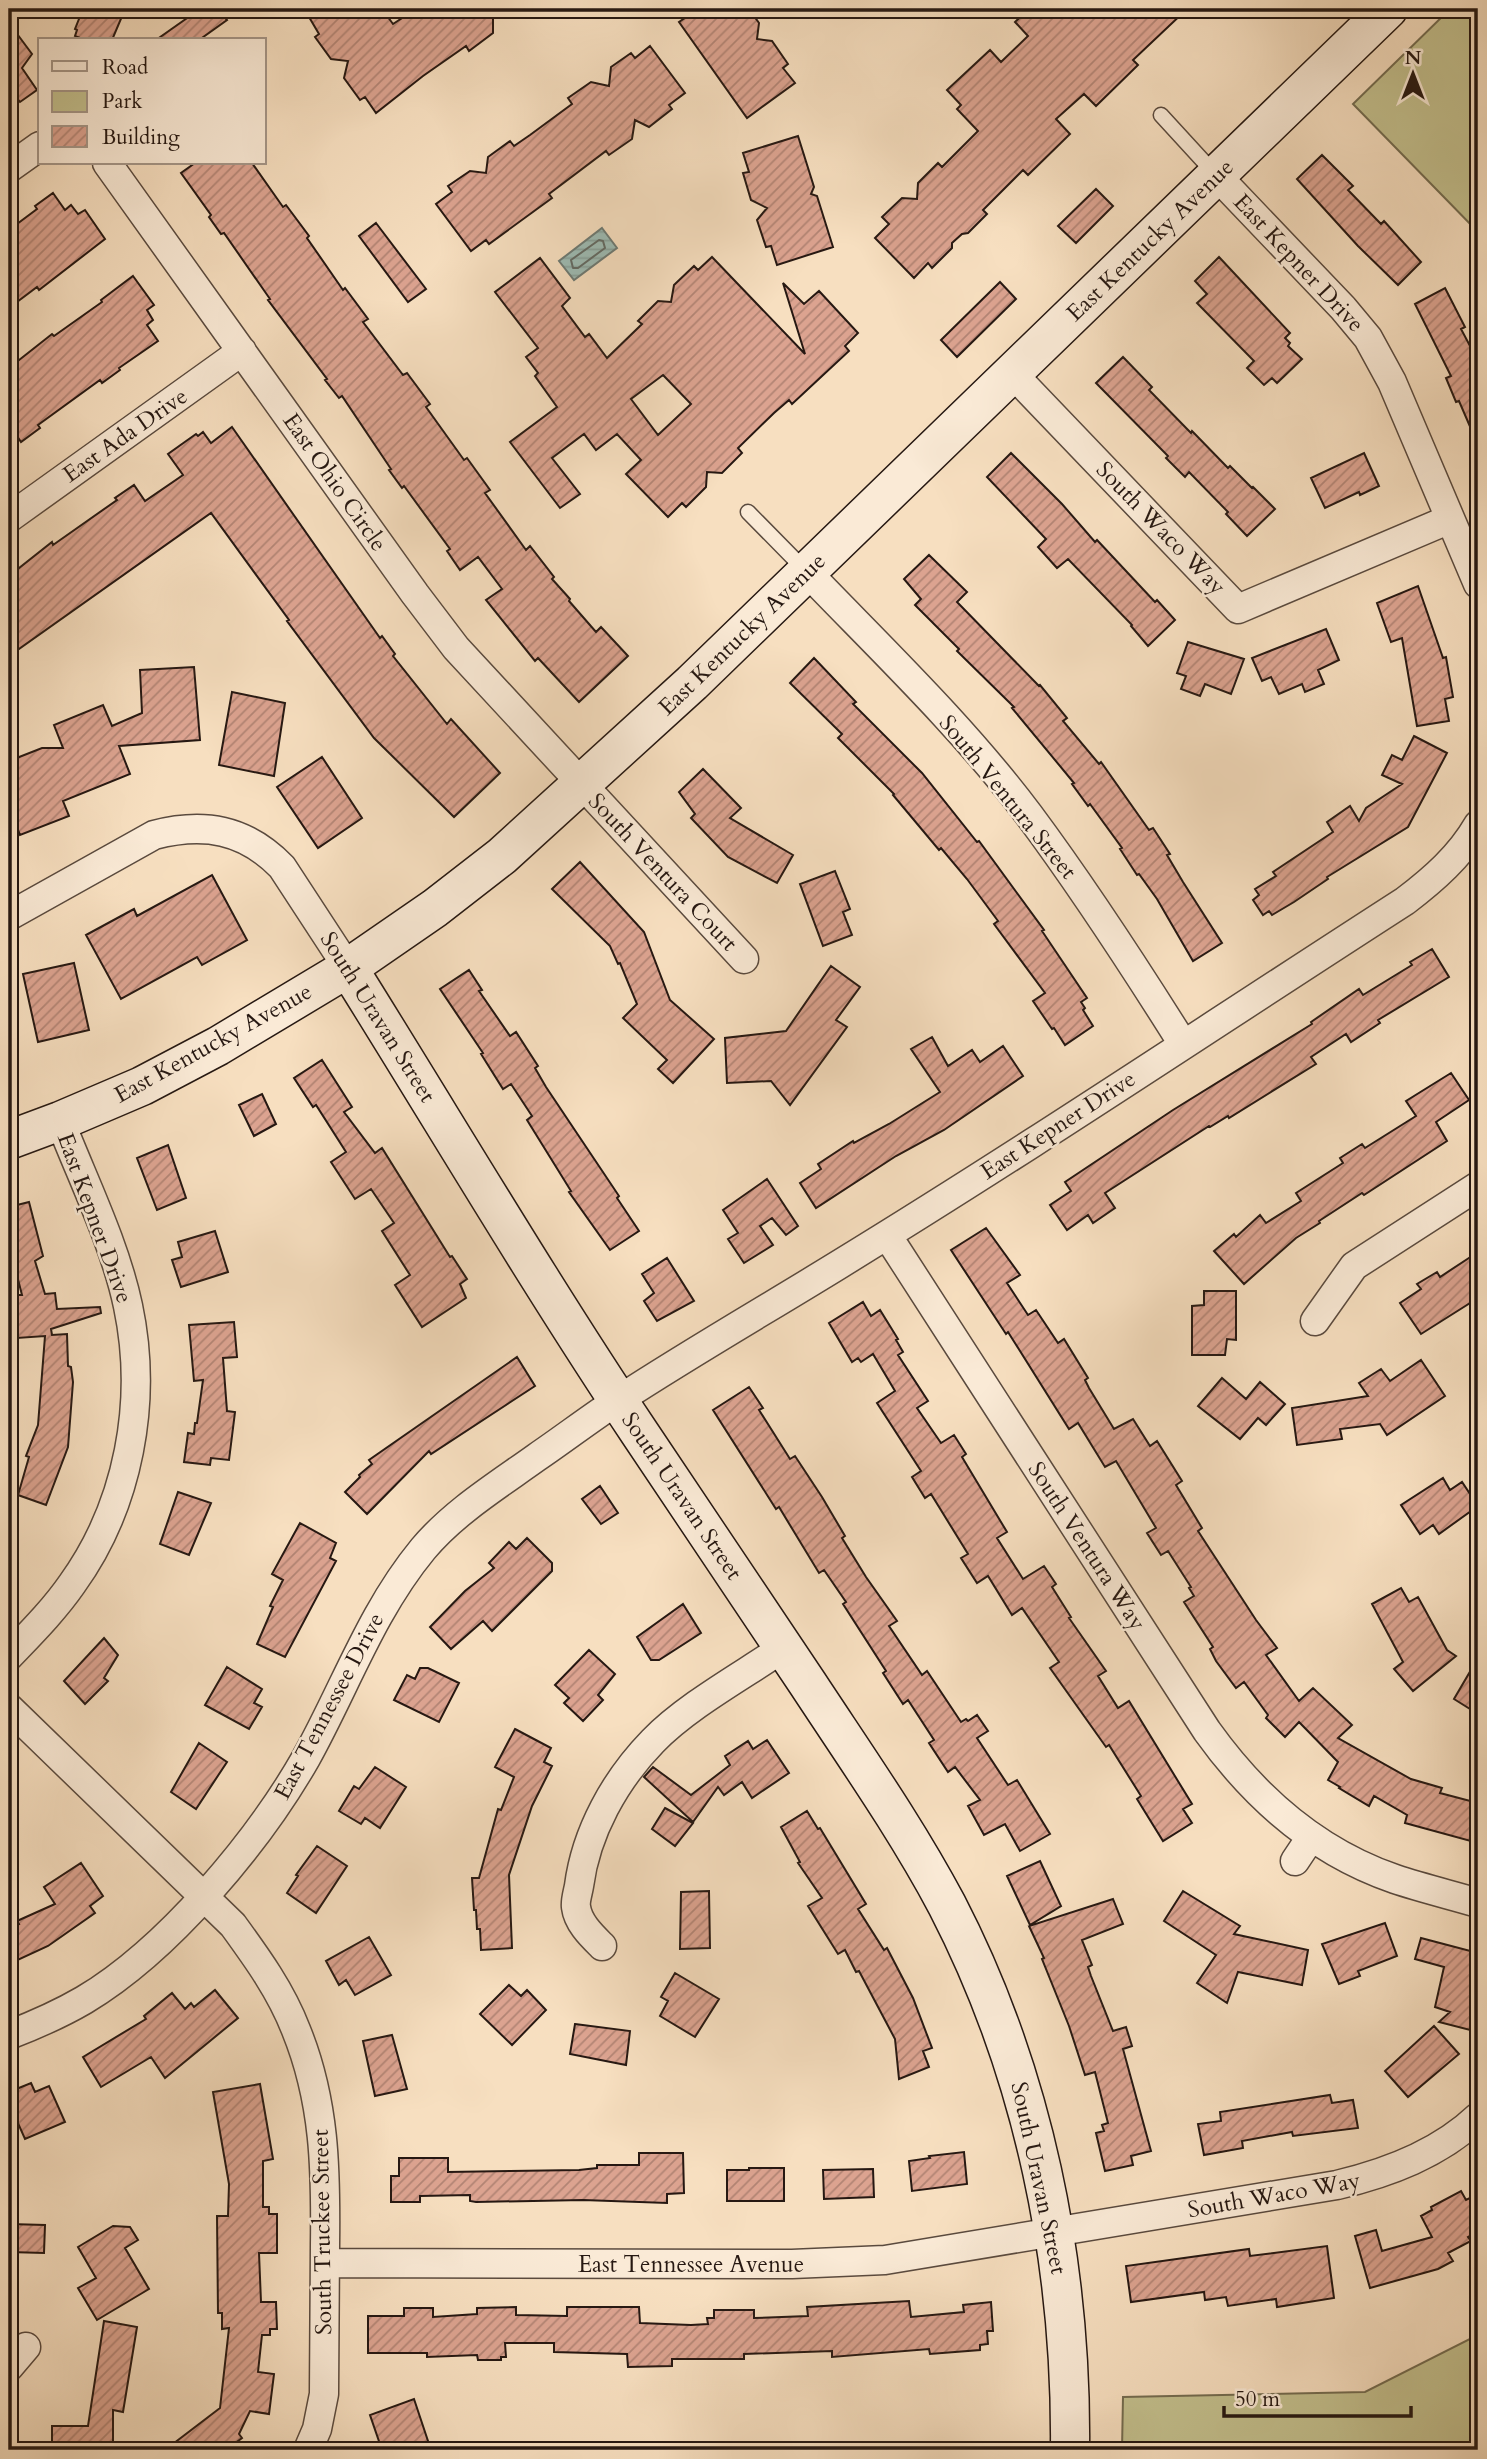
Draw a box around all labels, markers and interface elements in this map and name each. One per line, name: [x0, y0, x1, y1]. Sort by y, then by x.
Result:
legend: [38, 38, 266, 164]
north arrow: [1378, 38, 1448, 108]
text: N: [1405, 45, 1422, 71]
text: Road: [102, 53, 148, 82]
text: Park: [102, 87, 143, 116]
text: Building: [102, 123, 180, 152]
street label: East Kentucky Avenue: [1060, 152, 1240, 328]
street label: East Kepner Drive: [1227, 187, 1371, 339]
street label: East Ada Drive: [56, 381, 194, 489]
street label: East Ohio Circle: [276, 407, 394, 557]
street label: South Waco Way: [1089, 454, 1233, 602]
street label: East Kentucky Avenue: [652, 546, 832, 722]
street label: South Ventura Street: [932, 708, 1084, 886]
street label: South Ventura Court: [581, 786, 745, 958]
street label: South Uravan Street: [313, 926, 443, 1108]
street label: East Kentucky Avenue: [109, 976, 317, 1110]
street label: East Kepner Drive: [975, 1063, 1141, 1187]
street label: East Kepner Drive: [50, 1129, 140, 1307]
street label: South Uravan Street: [614, 1406, 750, 1586]
street label: South Ventura Way: [1021, 1456, 1153, 1636]
street label: East Tennessee Drive: [267, 1607, 391, 1805]
street label: South Uravan Street: [1003, 2079, 1075, 2277]
street label: South Truckee Street: [305, 2129, 339, 2335]
street label: South Waco Way: [1185, 2165, 1363, 2225]
street label: East Tennessee Avenue: [578, 2249, 804, 2280]
scale bar: [1224, 2375, 1412, 2419]
text: 50 m: [1235, 2385, 1280, 2414]

